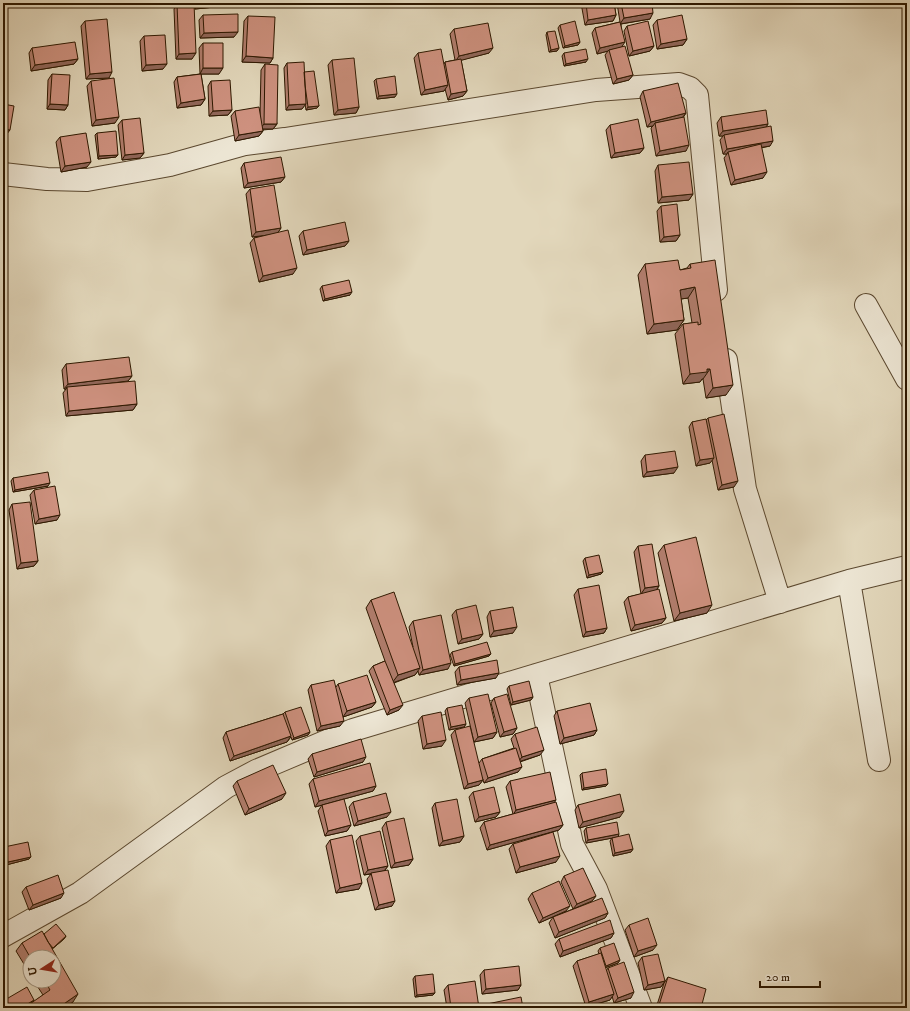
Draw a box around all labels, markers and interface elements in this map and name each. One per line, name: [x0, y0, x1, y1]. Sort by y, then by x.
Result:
north arrow: [22, 949, 62, 989]
scale bar: [760, 963, 820, 989]
text: U: [25, 965, 41, 976]
text: 20 m: [766, 970, 790, 985]

